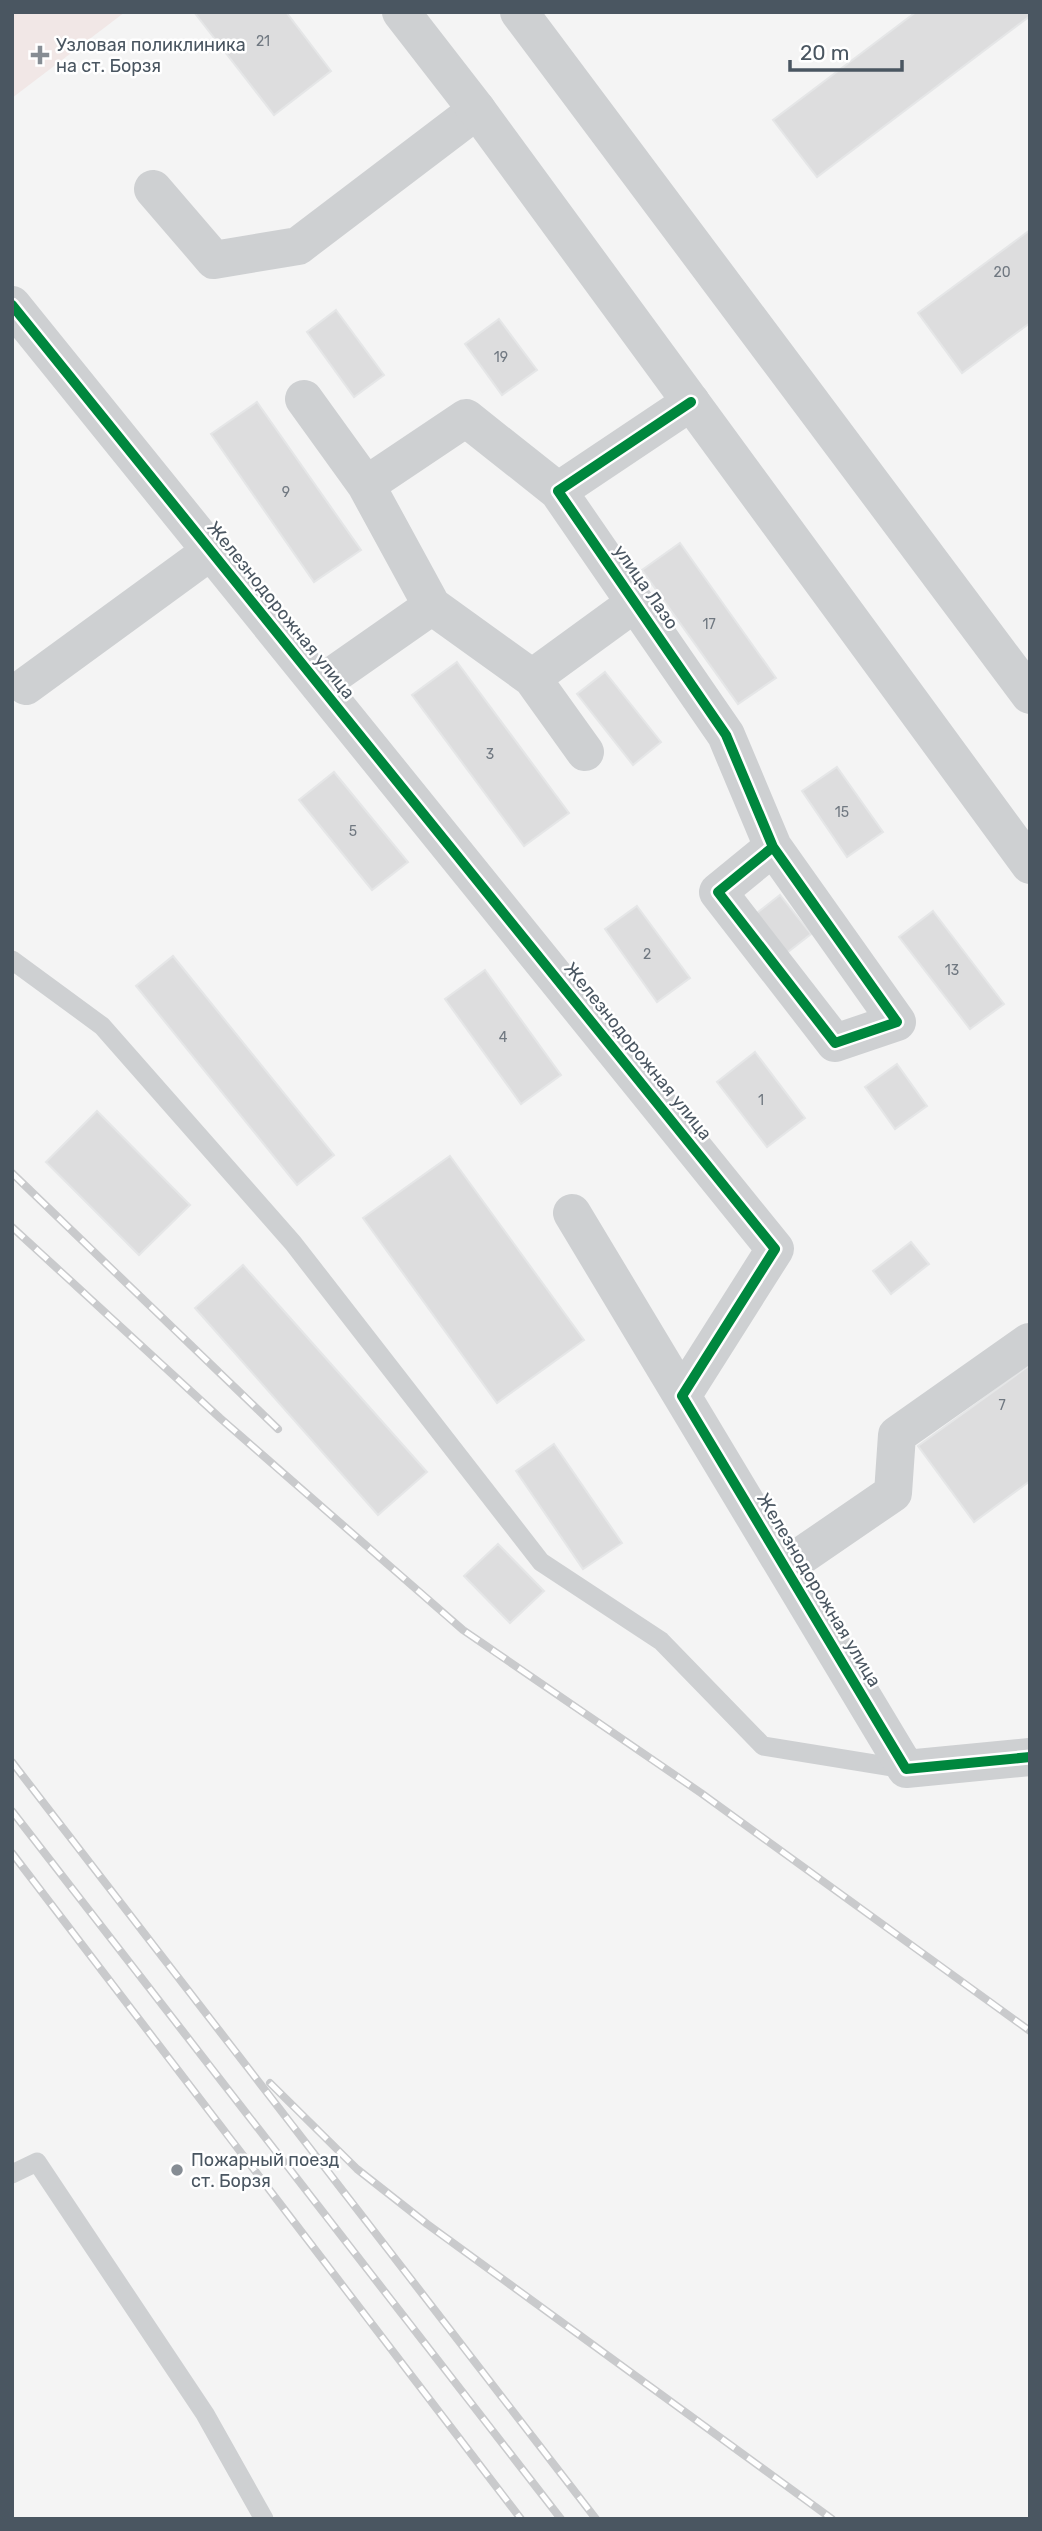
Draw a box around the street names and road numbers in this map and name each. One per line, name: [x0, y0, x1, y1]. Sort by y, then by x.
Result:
street label: Железнодорожная улица: [202, 517, 360, 703]
street label: улица Лазо: [609, 540, 683, 634]
street label: Железнодорожная улица: [559, 958, 717, 1144]
street label: Железнодорожная улица: [752, 1489, 886, 1691]

